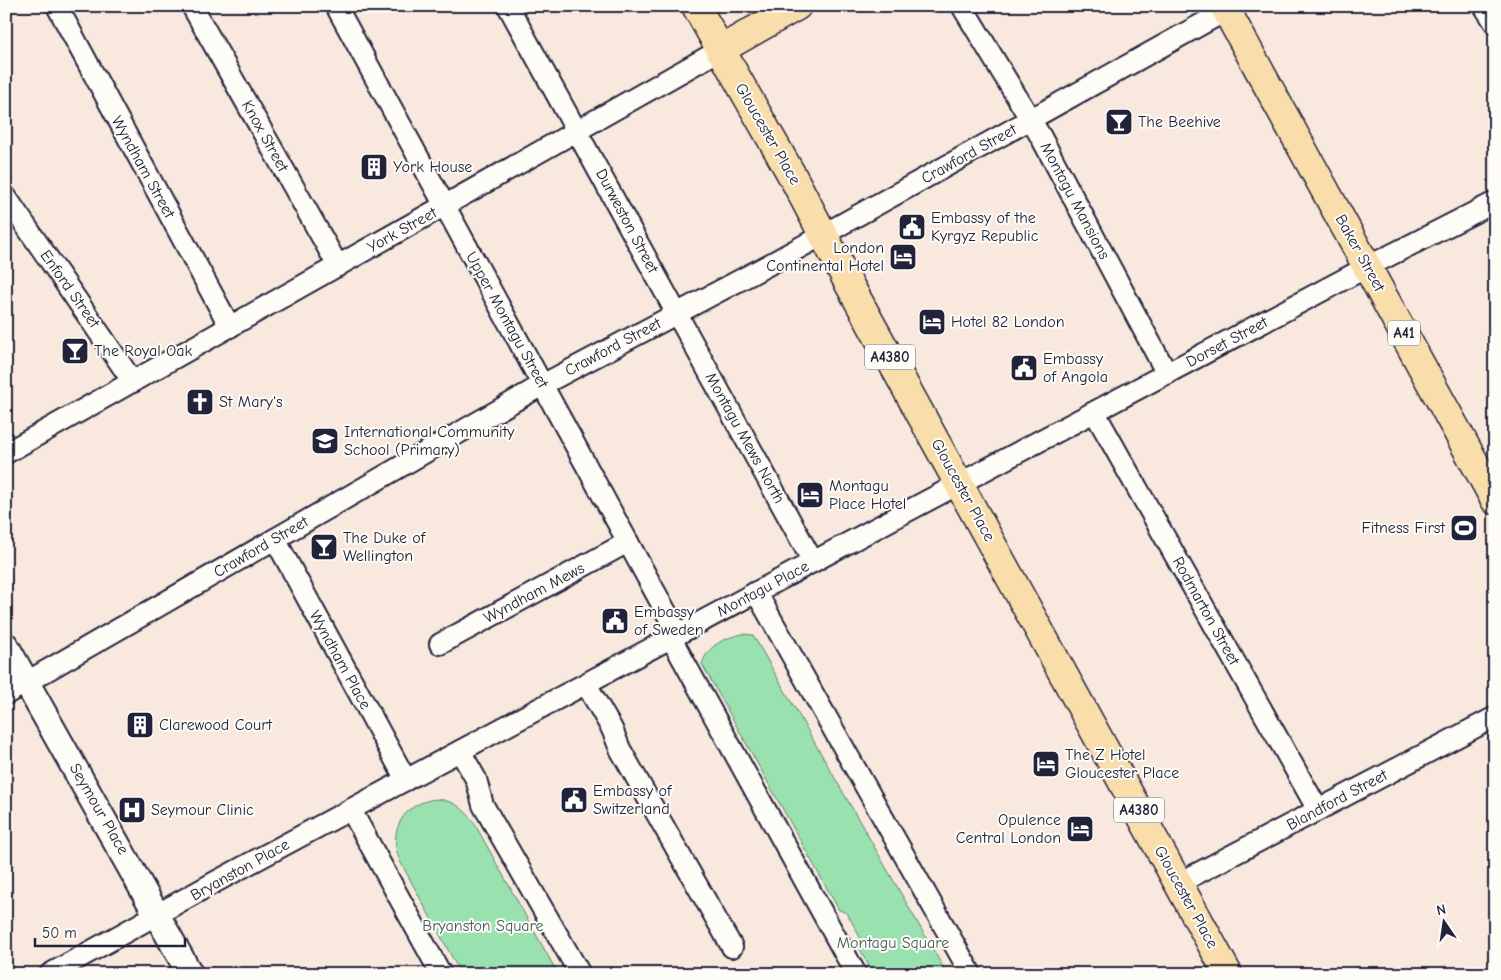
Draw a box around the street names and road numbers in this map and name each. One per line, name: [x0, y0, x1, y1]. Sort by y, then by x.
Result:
street label: Gloucester Place: [732, 80, 804, 188]
street label: Knox Street: [238, 97, 292, 175]
street label: Wyndham Street: [108, 113, 179, 222]
street label: Crawford Street: [918, 120, 1020, 188]
street label: Montagu Mansions: [1037, 139, 1114, 263]
street label: Durweston Street: [592, 166, 662, 277]
street label: York Street: [364, 203, 440, 256]
street label: Baker Street: [1331, 211, 1389, 295]
street label: Enford Street: [37, 247, 104, 332]
street label: Upper Montagu Street: [462, 249, 552, 392]
street label: Dorset Street: [1183, 313, 1271, 371]
street label: Crawford Street: [562, 314, 664, 380]
road number: A41: [1388, 320, 1420, 346]
road number: A4380: [865, 344, 915, 370]
street label: Montagu Mews North: [702, 370, 788, 506]
street label: Gloucester Place: [927, 436, 999, 544]
street label: Crawford Street: [211, 512, 312, 581]
street label: Rodmarton Street: [1169, 554, 1243, 669]
street label: Montagu Place: [714, 557, 812, 621]
street label: Wyndham Mews: [481, 559, 588, 627]
street label: Wyndham Place: [305, 607, 375, 713]
street label: Seymour Place: [66, 760, 132, 858]
street label: Blandford Street: [1284, 766, 1391, 834]
road number: A4380: [1114, 798, 1164, 822]
street label: Bryanston Place: [187, 835, 293, 905]
street label: Gloucester Place: [1150, 843, 1222, 951]

